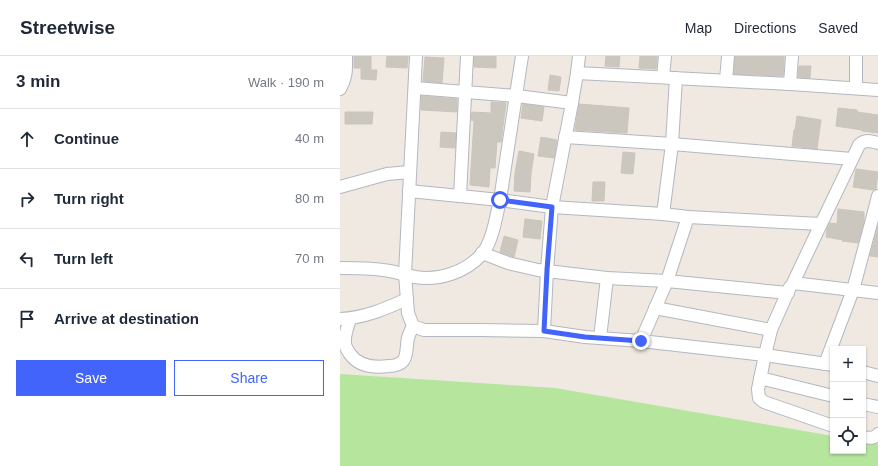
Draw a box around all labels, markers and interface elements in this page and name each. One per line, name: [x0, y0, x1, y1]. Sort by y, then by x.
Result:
text: Streetwise: [20, 17, 115, 38]
text: Map: [685, 20, 712, 36]
text: Directions: [734, 20, 796, 36]
text: Saved: [818, 20, 858, 36]
text: 3 min: [16, 72, 60, 91]
text: Walk · 190 m: [248, 75, 324, 90]
icon: ahead: [16, 128, 38, 150]
text: Continue: [54, 130, 119, 147]
text: 40 m: [295, 131, 324, 146]
icon: right: [16, 188, 38, 210]
text: Turn right: [54, 190, 124, 207]
text: 80 m: [295, 191, 324, 206]
route start: [491, 191, 509, 209]
icon: left: [16, 248, 38, 270]
text: Turn left: [54, 250, 113, 267]
text: 70 m: [295, 251, 324, 266]
icon: arrive: [16, 308, 38, 330]
text: Arrive at destination: [54, 310, 199, 327]
route end: [632, 332, 650, 350]
map controls: [830, 346, 866, 454]
button: +: [830, 346, 866, 382]
button: Save: [16, 360, 166, 396]
button: Share: [174, 360, 324, 396]
button: −: [830, 382, 866, 418]
button: locate: [830, 418, 866, 454]

